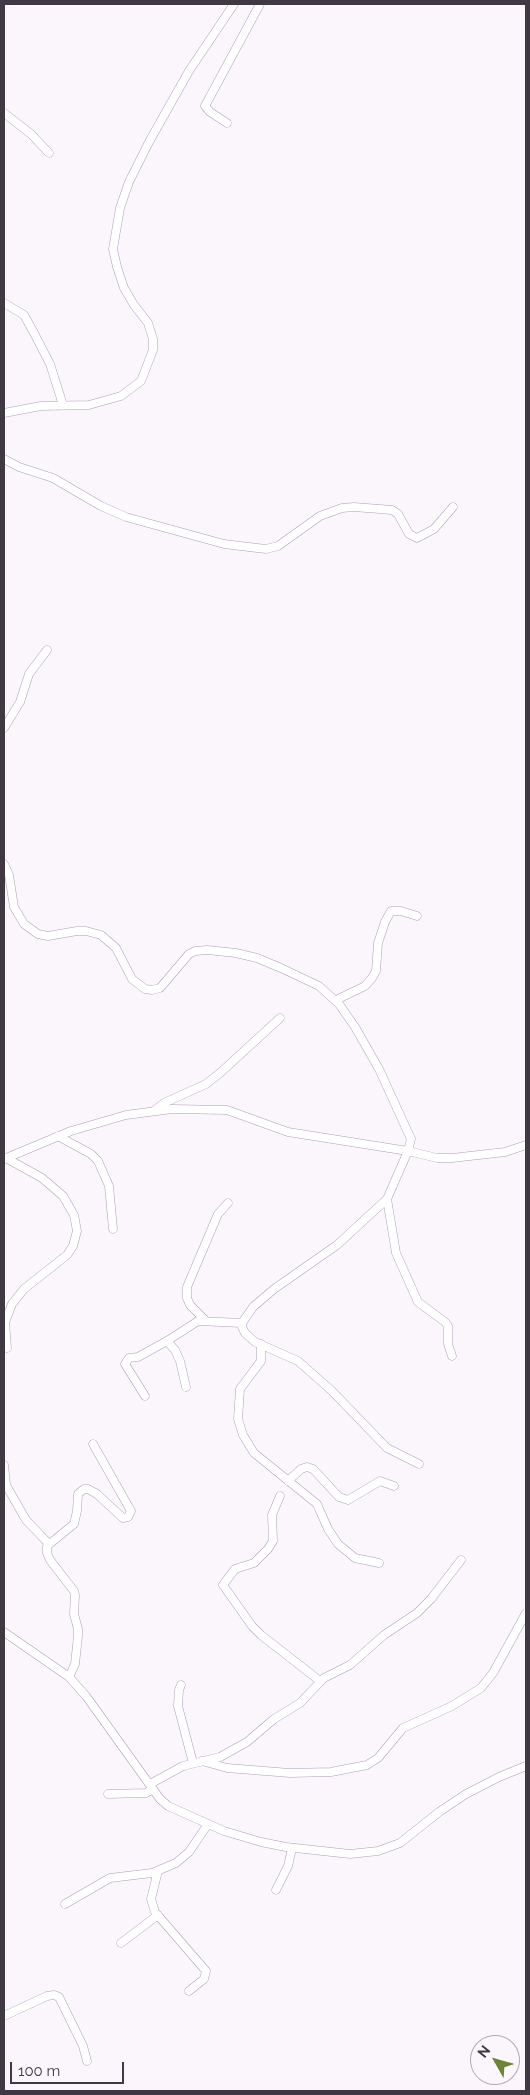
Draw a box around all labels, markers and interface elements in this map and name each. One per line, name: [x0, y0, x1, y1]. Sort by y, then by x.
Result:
north arrow: [470, 2035, 520, 2085]
text: N: [474, 2042, 494, 2061]
scale bar: [12, 2052, 126, 2084]
text: 100 m: [18, 2062, 60, 2080]

